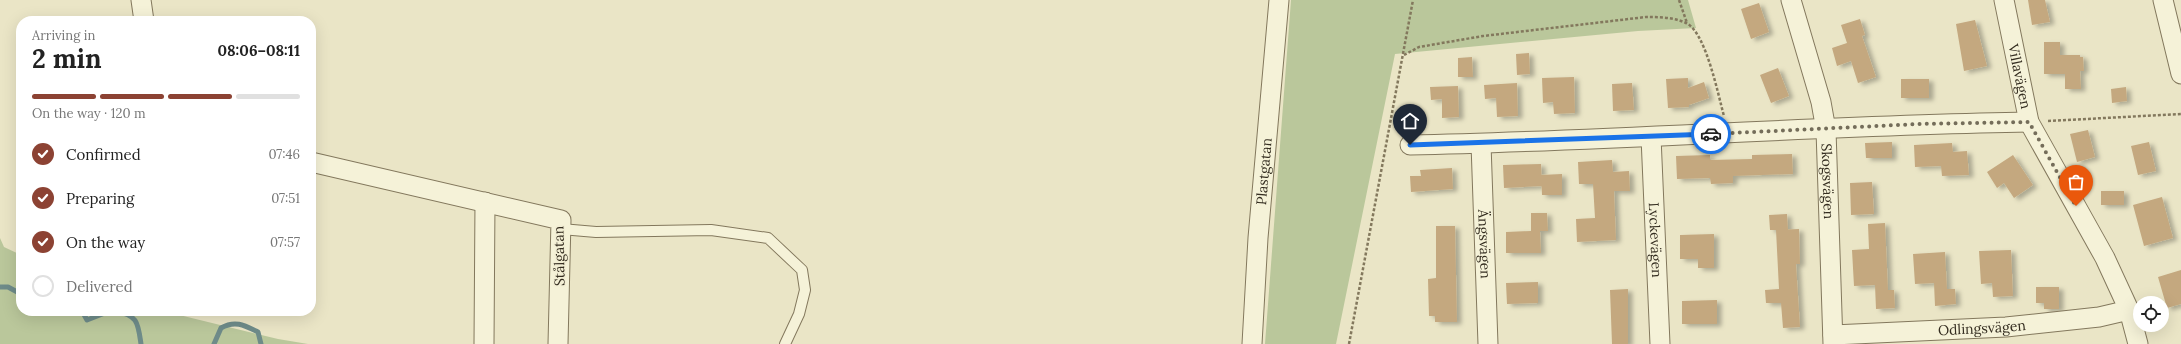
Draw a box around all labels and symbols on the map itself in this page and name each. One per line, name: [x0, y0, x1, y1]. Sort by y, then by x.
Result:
street label: Villavägen: [2004, 42, 2035, 111]
pin: [1393, 104, 1427, 145]
courier: [1691, 114, 1731, 154]
street label: Plastgatan: [1252, 137, 1276, 206]
street label: Skogsvägen: [1817, 143, 1838, 220]
pin: [2059, 165, 2093, 206]
street label: Lyckevägen: [1645, 202, 1666, 278]
street label: Ängsvägen: [1474, 208, 1495, 279]
street label: Stålgatan: [549, 225, 569, 286]
street label: Odlingsvägen: [1938, 316, 2027, 339]

